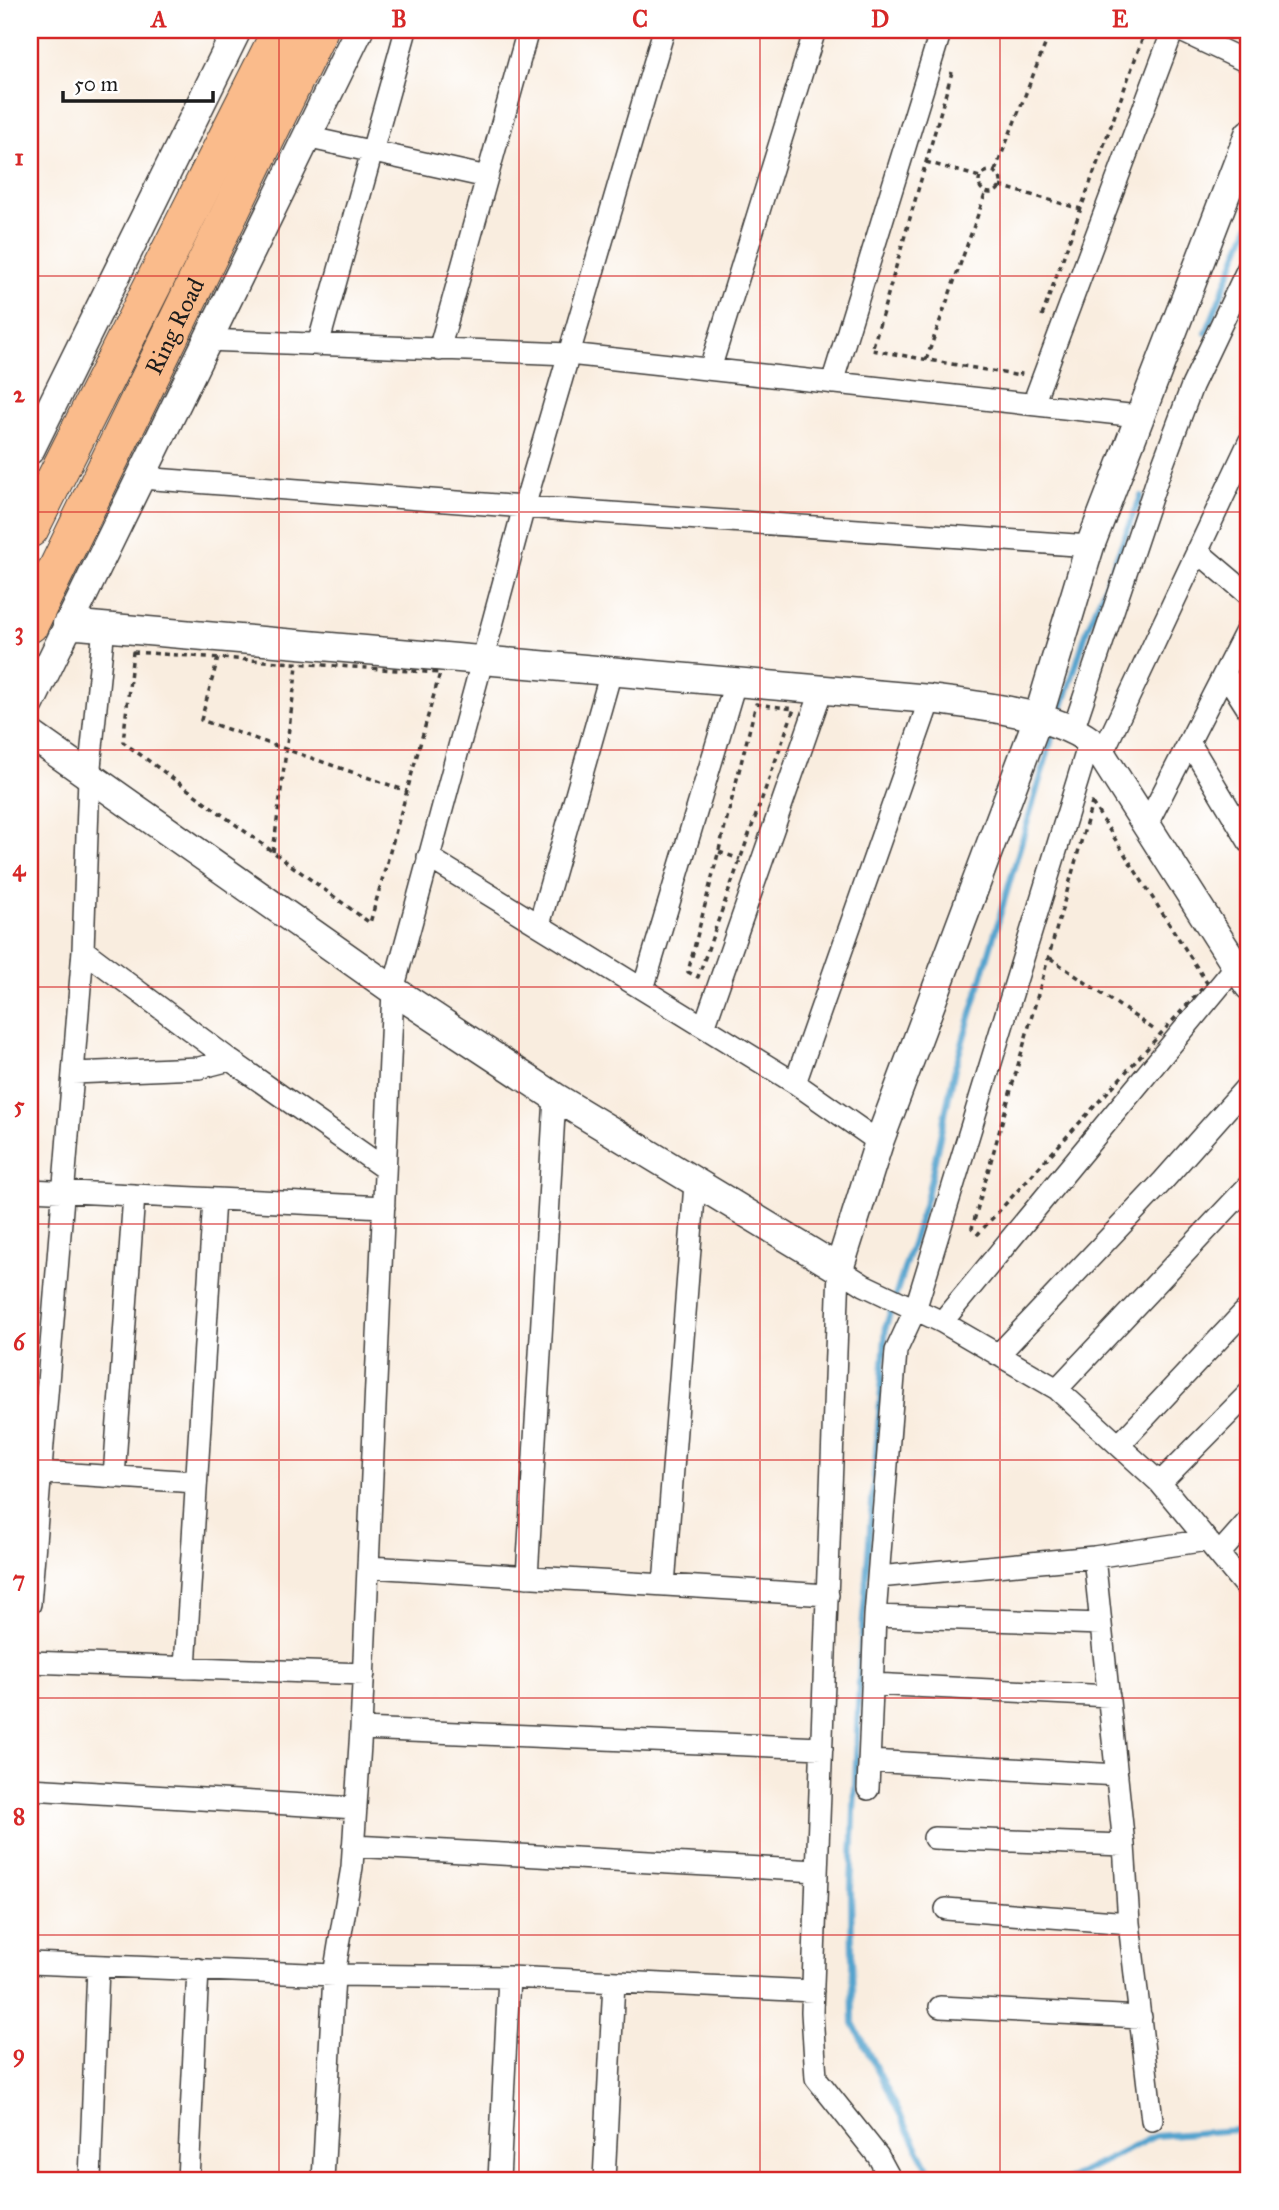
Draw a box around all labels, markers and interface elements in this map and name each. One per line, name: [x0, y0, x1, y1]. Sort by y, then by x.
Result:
text: A: [149, 5, 167, 33]
text: B: [391, 5, 407, 33]
text: C: [632, 5, 648, 33]
text: D: [871, 5, 889, 33]
text: E: [1112, 5, 1129, 33]
scale bar: [63, 60, 214, 104]
text: 50 m: [74, 71, 119, 97]
text: 1: [14, 143, 24, 171]
street label: Ring Road: [139, 273, 211, 380]
text: 2: [13, 380, 25, 408]
text: 3: [14, 617, 24, 646]
text: 4: [13, 854, 27, 882]
text: 5: [14, 1091, 25, 1119]
text: 6: [13, 1328, 26, 1356]
text: 7: [13, 1565, 25, 1593]
text: 8: [13, 1802, 25, 1830]
text: 9: [13, 2039, 25, 2068]

